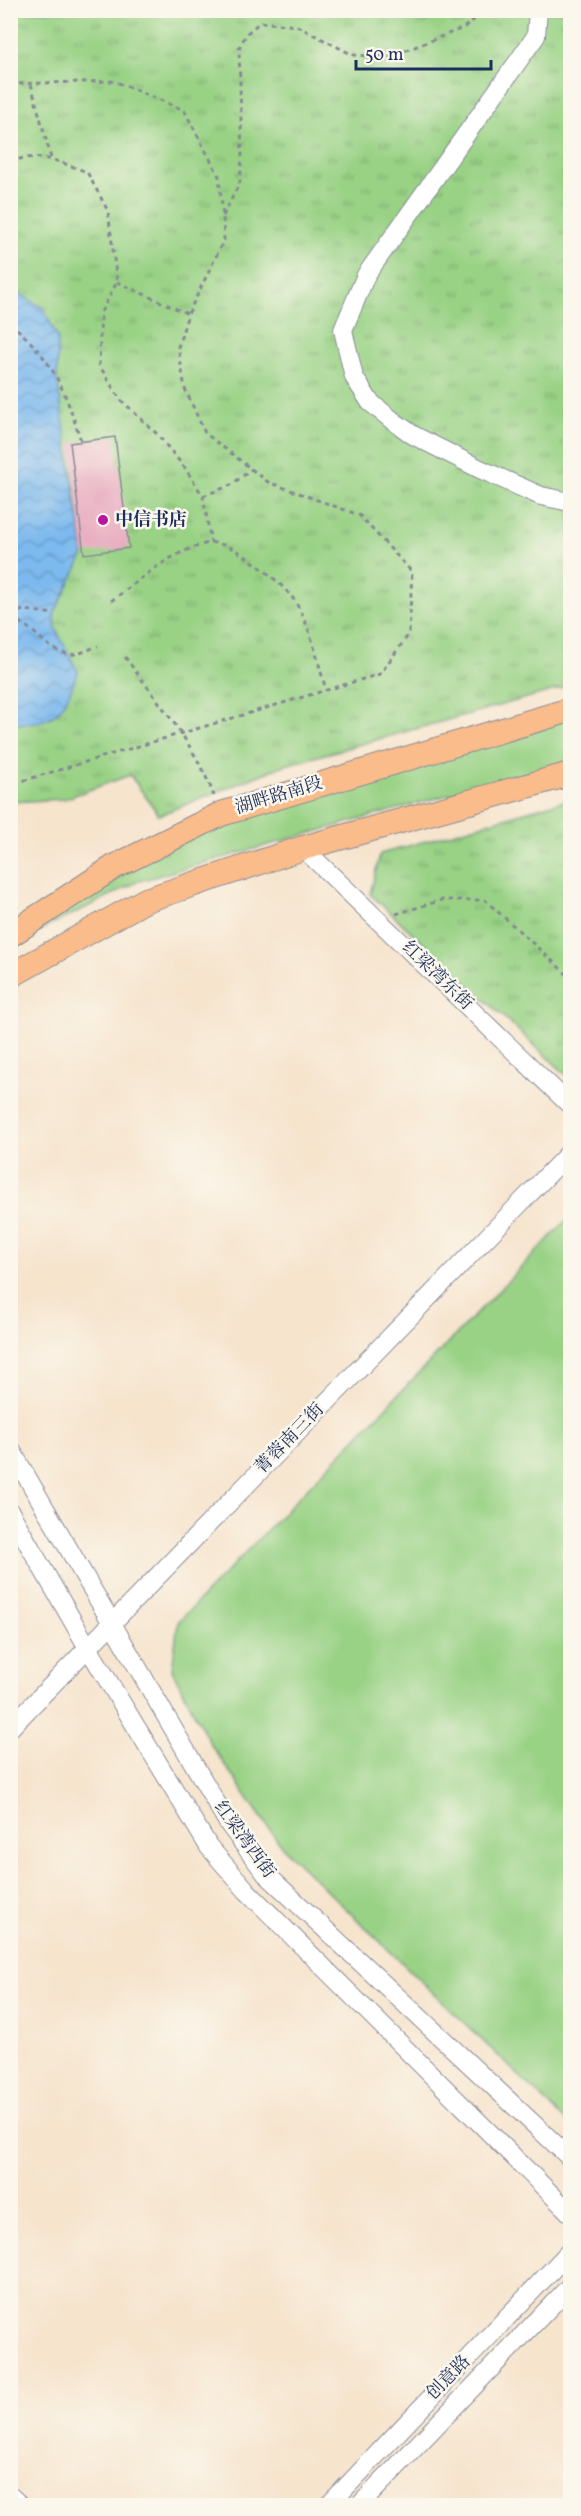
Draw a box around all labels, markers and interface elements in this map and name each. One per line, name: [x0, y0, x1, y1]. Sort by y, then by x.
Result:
scale bar: [356, 33, 491, 71]
text: 50 m: [365, 43, 404, 68]
place label: 中信书店: [115, 508, 187, 533]
marker: 中信书店: [96, 513, 110, 527]
street label: 湖畔路南段: [232, 771, 326, 821]
street label: 红梁湾东街: [396, 936, 478, 1016]
street label: 菁蓉南三街: [250, 1398, 330, 1480]
street label: 红梁湾西街: [207, 1796, 281, 1884]
street label: 创意路: [421, 2350, 477, 2406]

